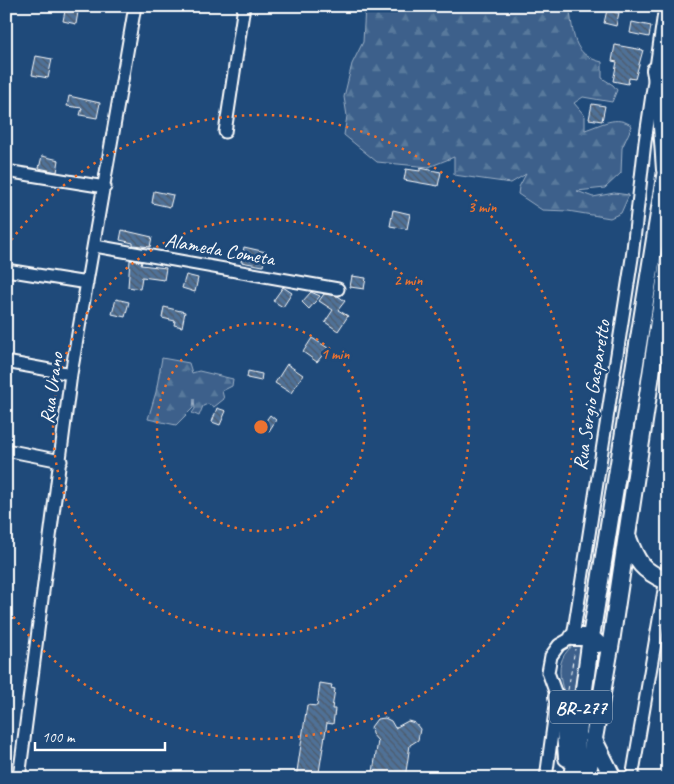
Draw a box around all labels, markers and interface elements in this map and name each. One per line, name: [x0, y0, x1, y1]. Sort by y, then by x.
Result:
text: 3 min: [468, 198, 497, 217]
street label: Alameda Cometa: [163, 228, 278, 272]
text: 2 min: [394, 271, 423, 290]
street label: Rua Sergio Gasparetto: [567, 317, 616, 472]
text: 1 min: [321, 345, 350, 364]
street label: Rua Urano: [34, 350, 69, 425]
centre of rings: [252, 418, 270, 436]
road number: BR-277: [550, 690, 612, 724]
scale bar: [35, 719, 165, 751]
text: 100 m: [42, 728, 76, 747]

